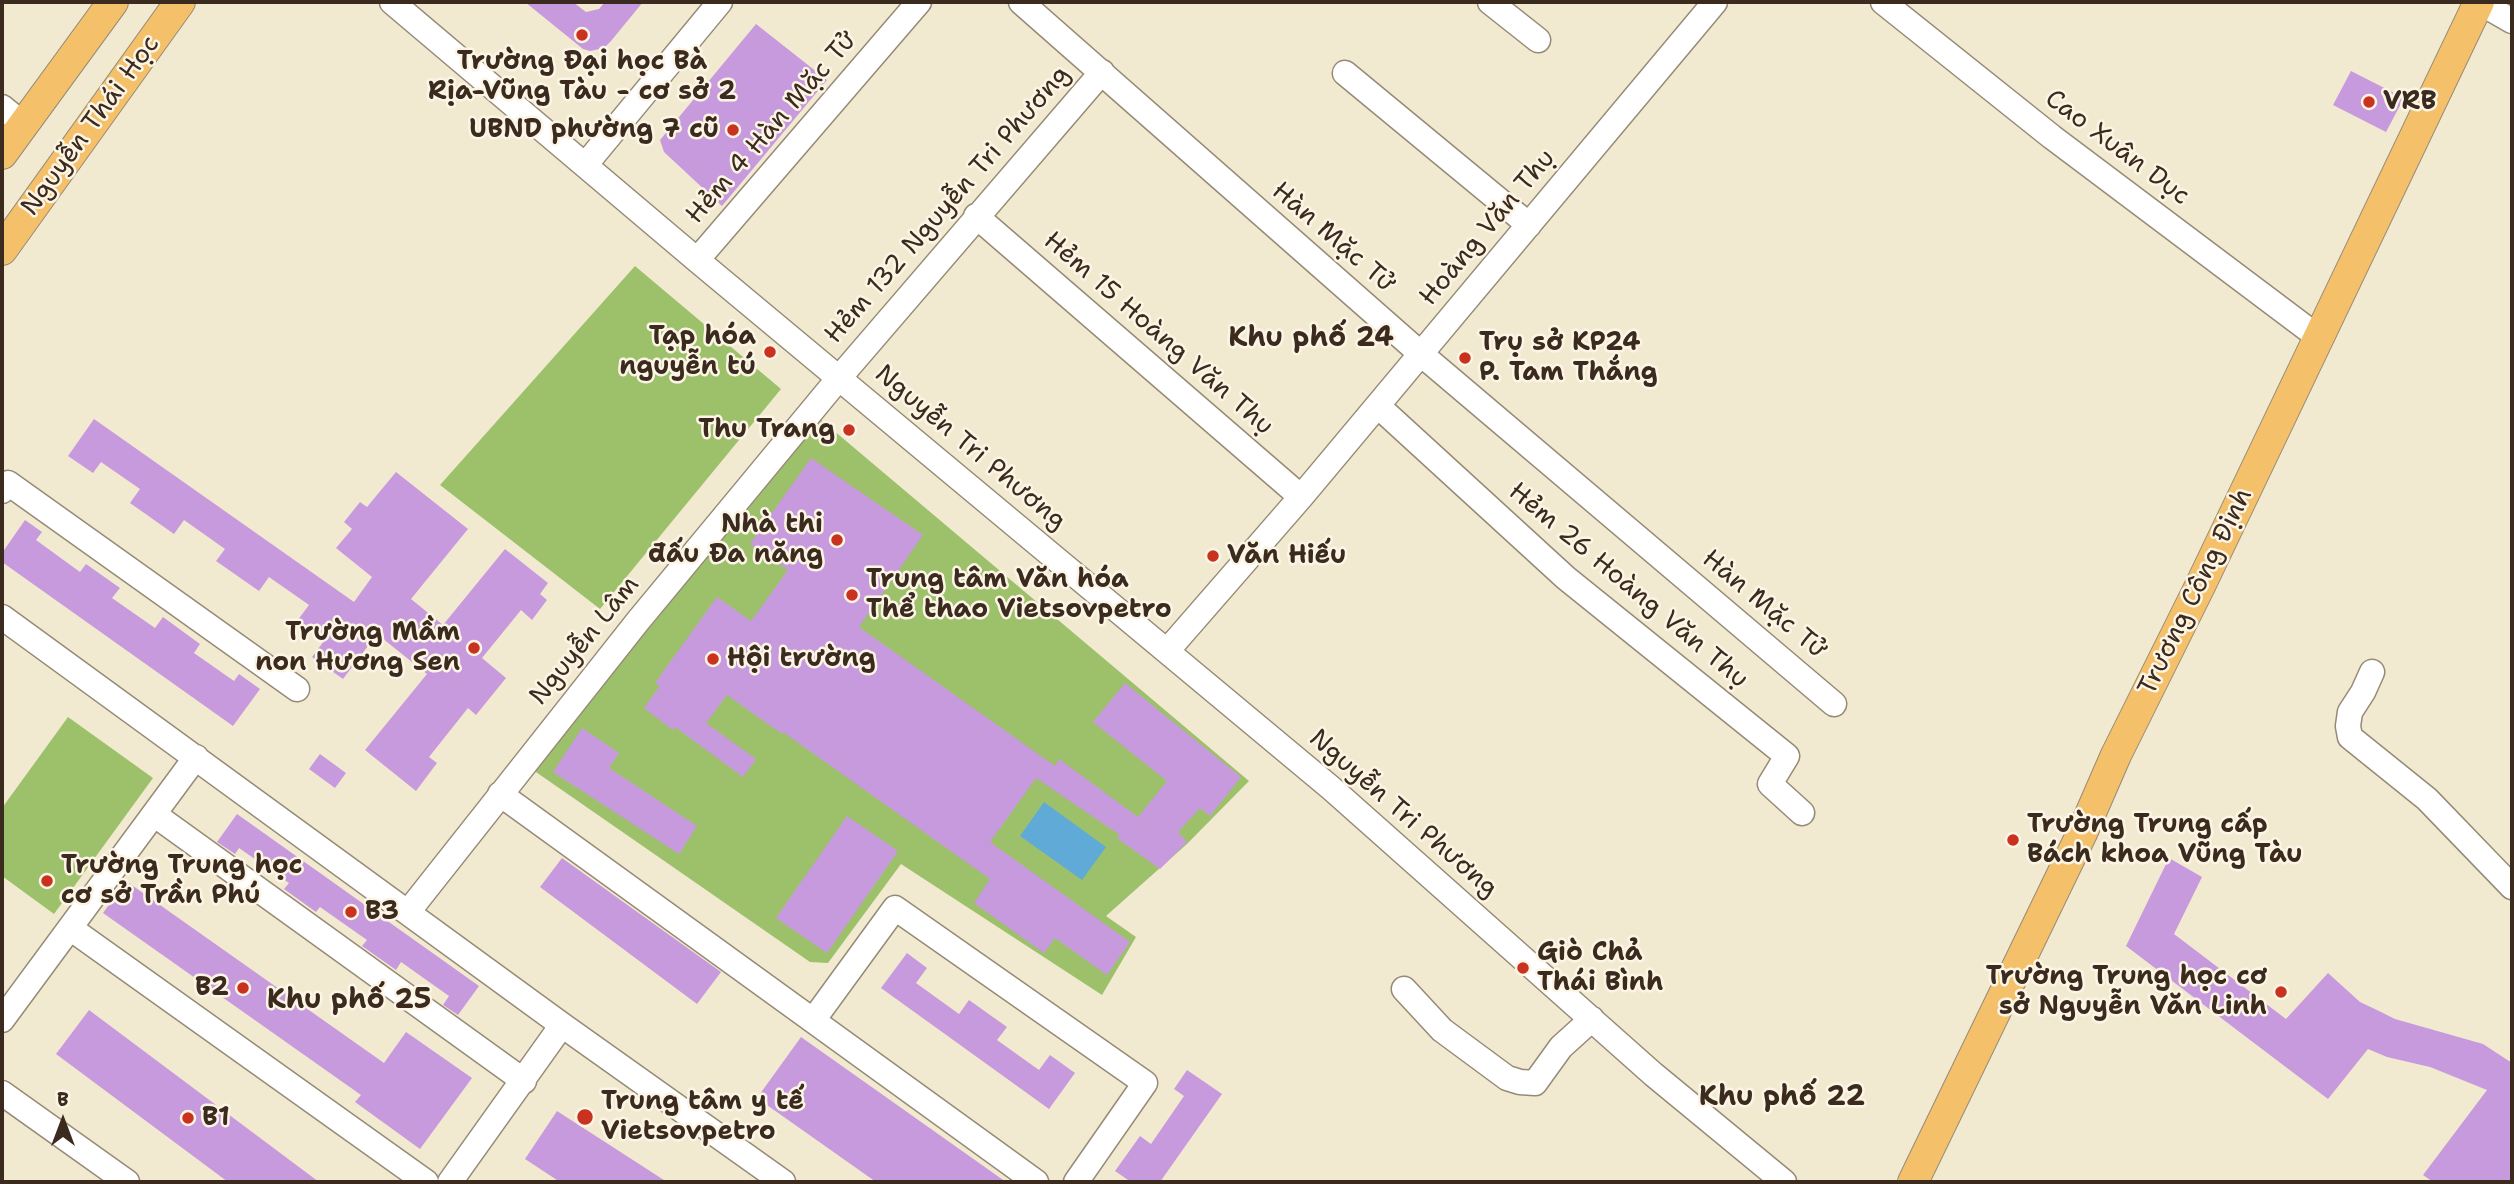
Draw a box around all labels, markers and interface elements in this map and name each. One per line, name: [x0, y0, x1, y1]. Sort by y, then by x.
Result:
street label: Hẻm 4 Hàn Mặc Tử: [680, 26, 864, 230]
marker: Trường Đại học Bà Rịa-Vũng Tàu - cơ sở 2: [574, 27, 590, 43]
street label: Nguyễn Thái Học: [15, 30, 167, 222]
place label: Trường Đại học Bà Rịa-Vũng Tàu - cơ sở 2: [428, 46, 736, 108]
street label: Hẻm 132 Nguyễn Tri Phương: [819, 60, 1077, 350]
street label: Cao Xuân Dục: [2039, 83, 2195, 213]
place label: VRB: [2383, 86, 2437, 118]
marker: VRB: [2361, 94, 2377, 110]
place label: UBND phường 7 cũ: [469, 114, 719, 146]
marker: UBND phường 7 cũ: [725, 122, 741, 138]
street label: Hoàng Văn Thụ: [1414, 144, 1562, 312]
street label: Hàn Mặc Tử: [1265, 176, 1401, 300]
street label: Hẻm 15 Hoàng Văn Thụ: [1037, 226, 1279, 442]
place label: Tạp hóa nguyễn tú: [619, 321, 756, 382]
district label: Khu phố 24: [1228, 322, 1394, 356]
place label: Trụ sở KP24 P. Tam Thắng: [1479, 327, 1658, 388]
marker: Tạp hóa nguyễn tú: [762, 344, 778, 360]
marker: Trụ sở KP24 P. Tam Thắng: [1457, 350, 1473, 366]
street label: Nguyễn Tri Phương: [868, 359, 1072, 537]
place label: Thu Trang: [698, 414, 835, 446]
marker: Thu Trang: [841, 422, 857, 438]
street label: Hẻm 26 Hoàng Văn Thụ: [1502, 477, 1754, 695]
street label: Trương Công Định: [2132, 483, 2260, 701]
place label: Nhà thi đấu Đa năng: [648, 509, 823, 570]
marker: Nhà thi đấu Đa năng: [829, 532, 845, 548]
place label: Văn Hiếu: [1227, 540, 1346, 572]
street label: Hàn Mặc Tử: [1695, 544, 1833, 666]
marker: Văn Hiếu: [1205, 548, 1221, 564]
place label: Trung tâm Văn hóa Thể thao Vietsovpetro: [866, 564, 1172, 626]
street label: Nguyễn Lâm: [524, 570, 646, 712]
marker: Trung tâm Văn hóa Thể thao Vietsovpetro: [844, 587, 860, 603]
place label: Trường Mầm non Hương Sen: [255, 617, 460, 678]
marker: Trường Mầm non Hương Sen: [466, 640, 482, 656]
place label: Hội trường: [727, 643, 876, 675]
marker: Hội trường: [705, 651, 721, 667]
street label: Nguyễn Tri Phương: [1302, 723, 1504, 905]
place label: Trường Trung cấp Bách khoa Vũng Tàu: [2027, 809, 2303, 870]
marker: Trường Trung cấp Bách khoa Vũng Tàu: [2005, 832, 2021, 848]
place label: Trường Trung học cơ sở Trần Phú: [61, 850, 303, 912]
marker: Trường Trung học cơ sở Trần Phú: [39, 873, 55, 889]
place label: B3: [365, 896, 399, 928]
marker: B3: [343, 904, 359, 920]
place label: Giò Chả Thái Bình: [1537, 937, 1663, 998]
marker: Giò Chả Thái Bình: [1515, 960, 1531, 976]
place label: Trường Trung học cơ sở Nguyễn Văn Linh: [1986, 961, 2267, 1023]
place label: B2: [195, 972, 229, 1004]
marker: B2: [235, 980, 251, 996]
district label: Khu phố 25: [267, 984, 431, 1018]
marker: Trường Trung học cơ sở Nguyễn Văn Linh: [2273, 984, 2289, 1000]
district label: Khu phố 22: [1699, 1081, 1865, 1115]
north arrow: [28, 1086, 98, 1156]
place label: Trung tâm y tế Vietsovpetro: [601, 1086, 804, 1148]
text: B: [57, 1087, 69, 1112]
place label: B1: [202, 1102, 230, 1134]
marker: Trung tâm y tế Vietsovpetro: [575, 1107, 595, 1127]
marker: B1: [180, 1110, 196, 1126]

